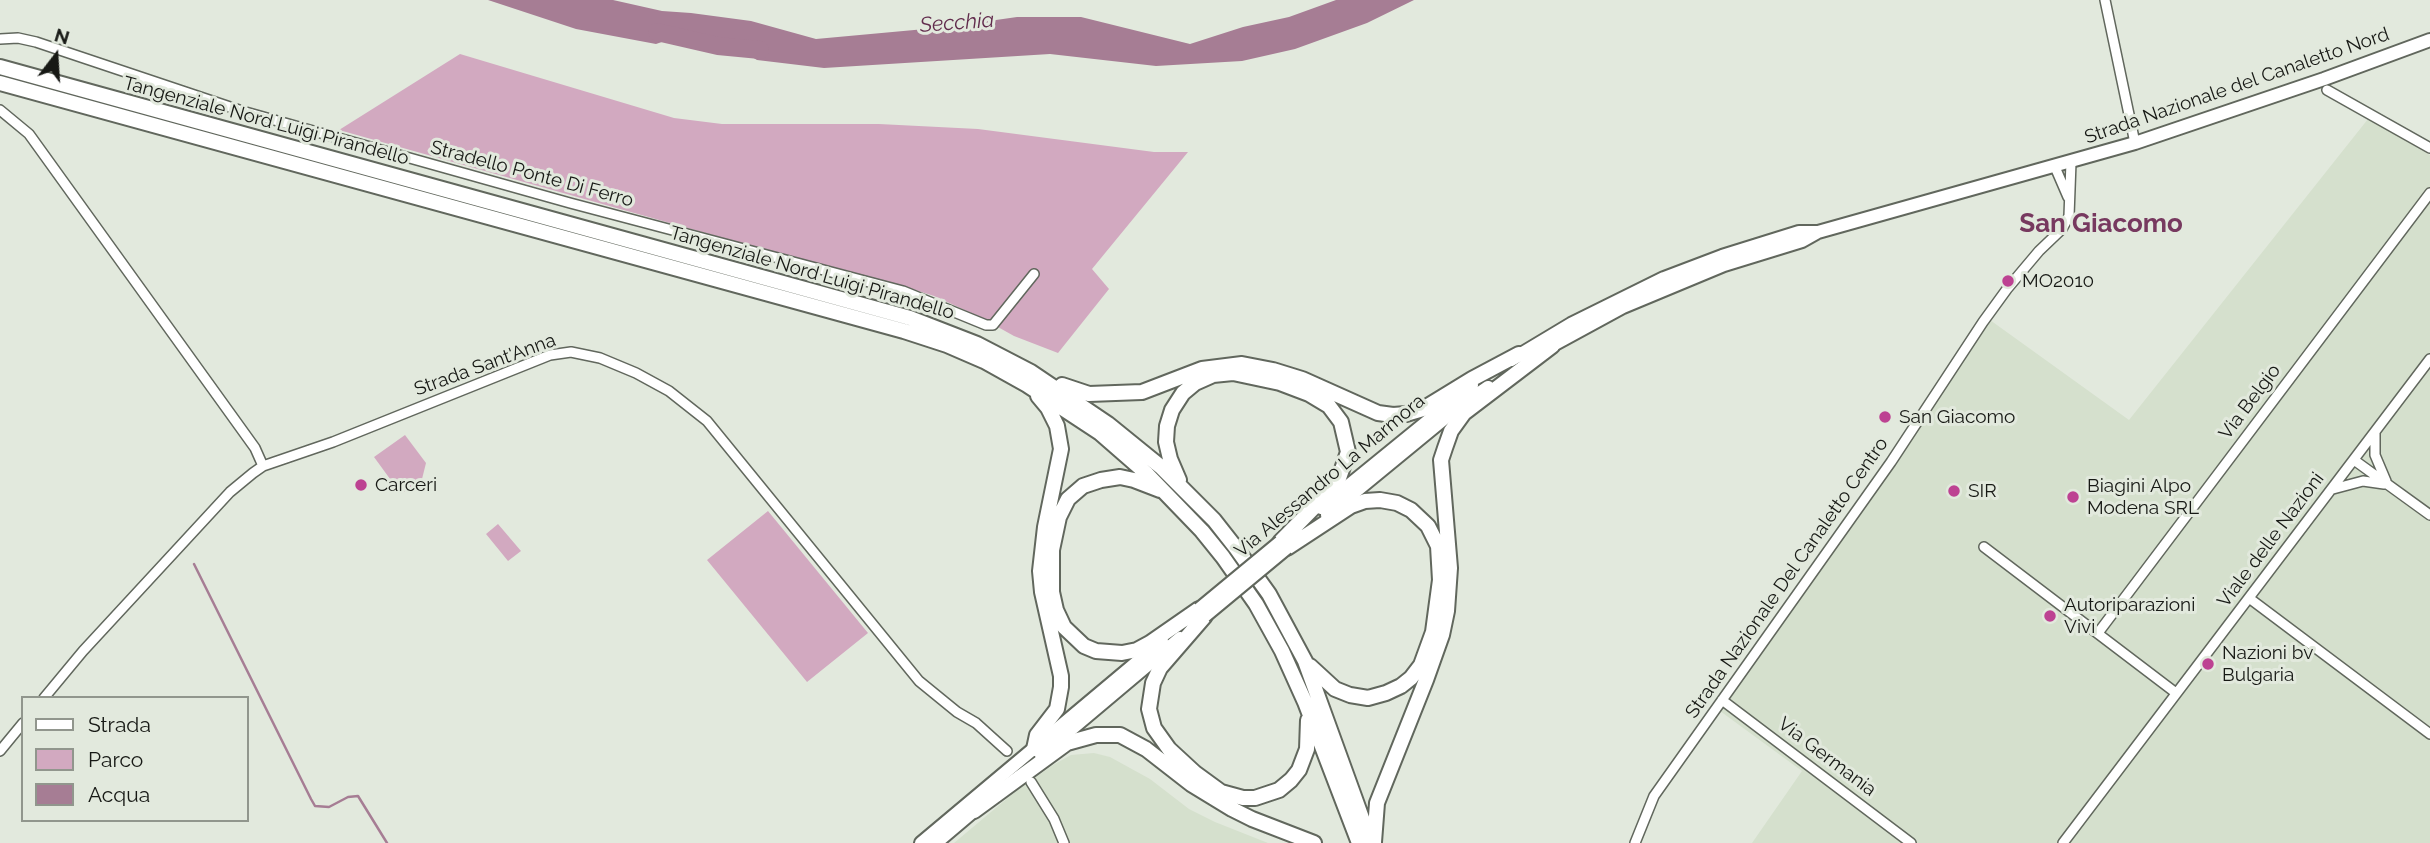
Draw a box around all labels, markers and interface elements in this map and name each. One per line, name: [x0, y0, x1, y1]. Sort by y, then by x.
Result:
water label: Secchia: [919, 8, 995, 38]
north arrow: [21, 21, 91, 91]
text: N: [52, 23, 72, 49]
street label: Strada Nazionale del Canaletto Nord: [2082, 23, 2392, 149]
street label: Tangenziale Nord Luigi Pirandello: [121, 72, 411, 170]
street label: Stradello Ponte Di Ferro: [428, 136, 636, 212]
district label: San Giacomo: [2019, 208, 2183, 240]
street label: Tangenziale Nord Luigi Pirandello: [667, 221, 957, 325]
place label: MO2010: [2022, 270, 2094, 292]
marker: MO2010: [2000, 273, 2016, 289]
street label: Strada Sant'Anna: [411, 329, 559, 401]
street label: Via Belgio: [2214, 360, 2286, 444]
street label: Via Alessandro La Marmora: [1230, 390, 1430, 562]
place label: San Giacomo: [1899, 406, 2015, 428]
marker: San Giacomo: [1877, 409, 1893, 425]
street label: Strada Nazionale Del Canaletto Centro: [1681, 433, 1893, 723]
street label: Viale delle Nazioni: [2213, 468, 2329, 612]
place label: Carceri: [375, 474, 437, 496]
place label: Biagini Alpo Modena SRL: [2087, 475, 2199, 519]
marker: Carceri: [353, 477, 369, 493]
place label: SIR: [1968, 480, 1997, 502]
marker: SIR: [1946, 483, 1962, 499]
marker: Biagini Alpo Modena SRL: [2065, 489, 2081, 505]
place label: Autoriparazioni Vivi: [2064, 594, 2195, 638]
marker: Autoriparazioni Vivi: [2042, 608, 2058, 624]
place label: Nazioni bv Bulgaria: [2222, 642, 2313, 686]
marker: Nazioni bv Bulgaria: [2200, 656, 2216, 672]
legend: [21, 696, 248, 822]
text: Strada: [88, 712, 151, 737]
street label: Via Germania: [1773, 713, 1881, 801]
text: Parco: [88, 747, 143, 772]
text: Acqua: [88, 782, 150, 807]

